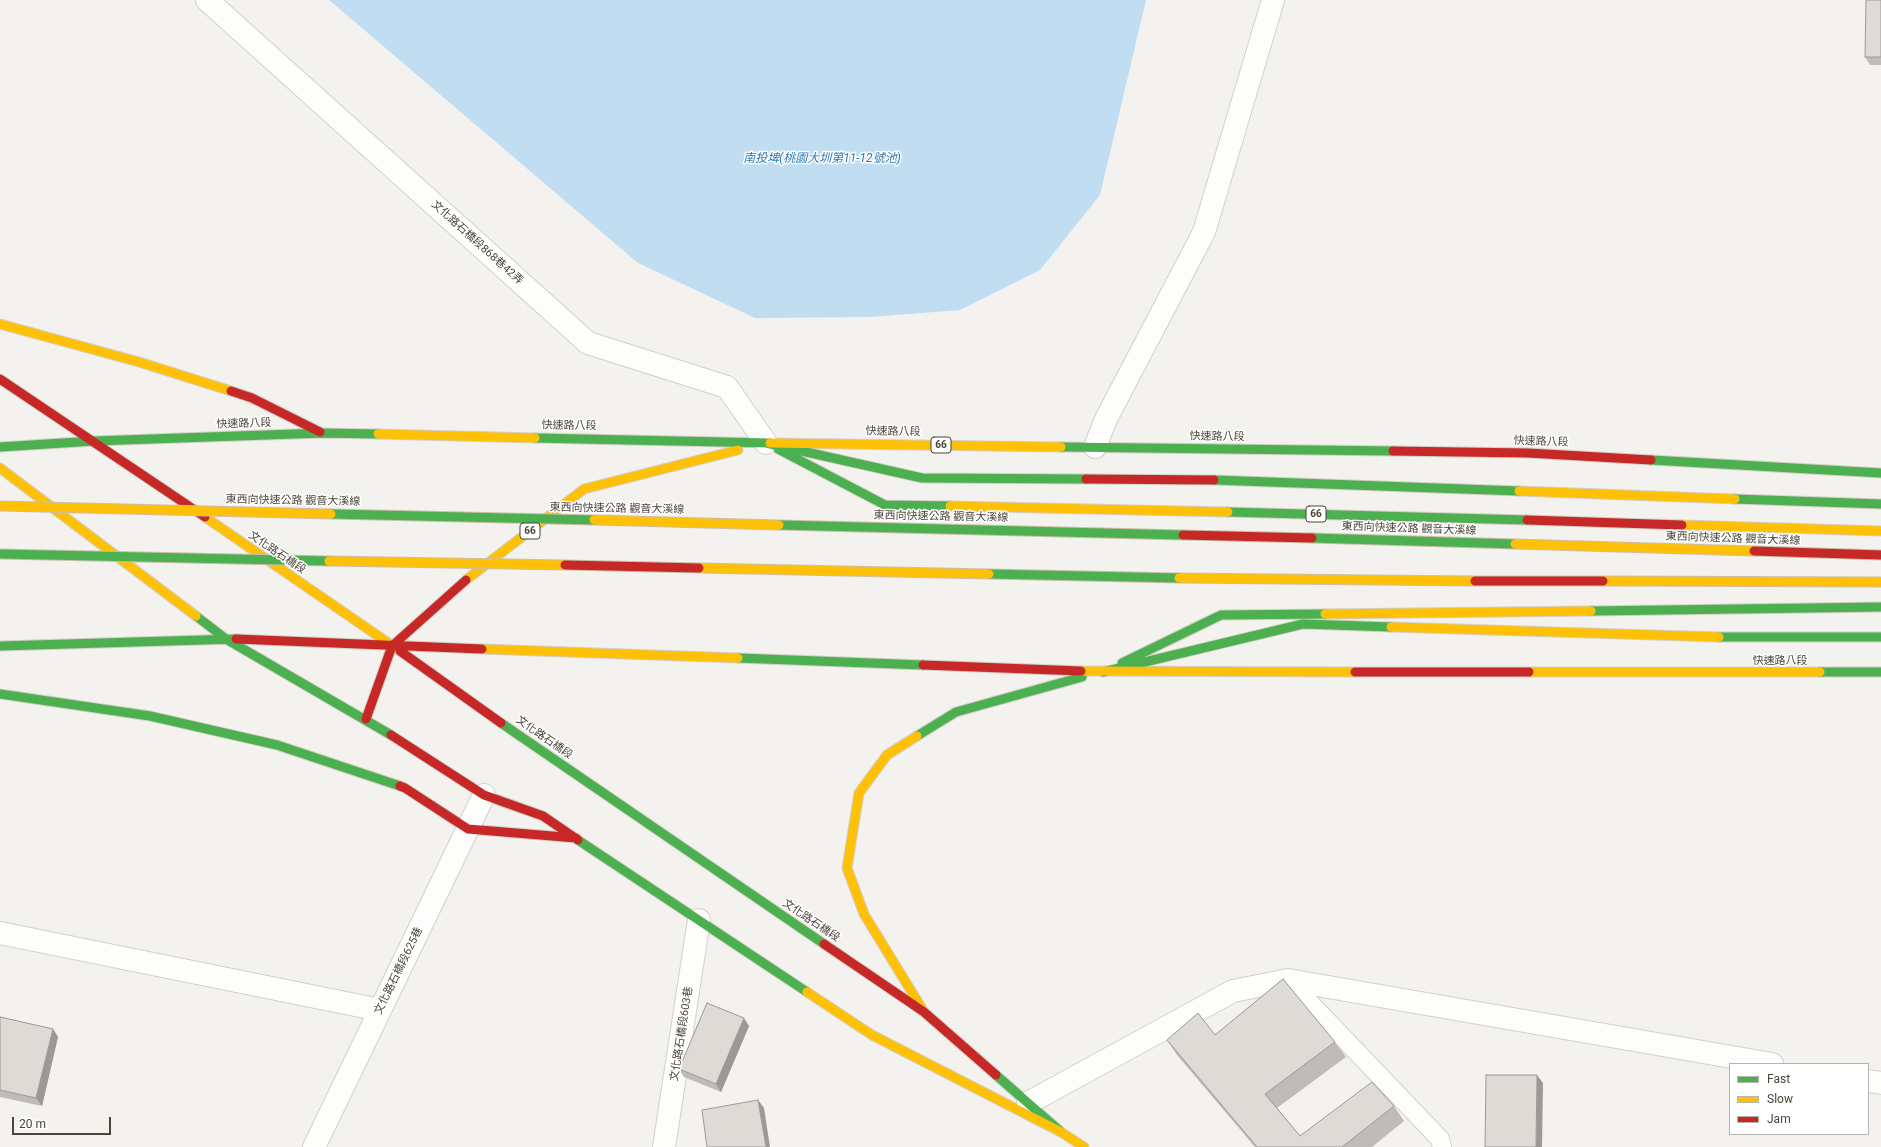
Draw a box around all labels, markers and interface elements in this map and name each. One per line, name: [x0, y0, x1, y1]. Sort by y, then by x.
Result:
water label: 南投埤(桃園大圳第11-12號池): [743, 152, 901, 166]
street label: 文化路石橋段868巷42弄: [428, 198, 526, 288]
street label: 快速路八段: [216, 416, 272, 432]
street label: 快速路八段: [541, 419, 597, 433]
street label: 快速路八段: [865, 425, 921, 439]
street label: 快速路八段: [1189, 430, 1245, 444]
street label: 快速路八段: [1513, 434, 1569, 450]
road number: 66: [931, 437, 951, 453]
street label: 東西向快速公路 觀音大溪線: [226, 493, 360, 509]
street label: 東西向快速公路 觀音大溪線: [550, 501, 684, 517]
road number: 66: [1306, 506, 1326, 522]
street label: 東西向快速公路 觀音大溪線: [874, 509, 1008, 525]
street label: 東西向快速公路 觀音大溪線: [1341, 520, 1477, 538]
road number: 66: [520, 523, 540, 539]
street label: 文化路石橋段: [246, 529, 308, 577]
street label: 東西向快速公路 觀音大溪線: [1665, 530, 1801, 548]
street label: 快速路八段: [1753, 654, 1807, 668]
street label: 文化路石橋段: [513, 714, 575, 762]
street label: 文化路石橋段: [780, 897, 842, 945]
street label: 文化路石橋段625巷: [372, 925, 426, 1017]
street label: 文化路石橋段603巷: [668, 986, 696, 1082]
legend: [1729, 1063, 1869, 1135]
text: Fast: [1767, 1072, 1790, 1086]
text: Slow: [1767, 1092, 1793, 1106]
scale bar: [14, 1109, 113, 1135]
text: Jam: [1767, 1112, 1791, 1126]
text: 20 m: [19, 1117, 46, 1131]

